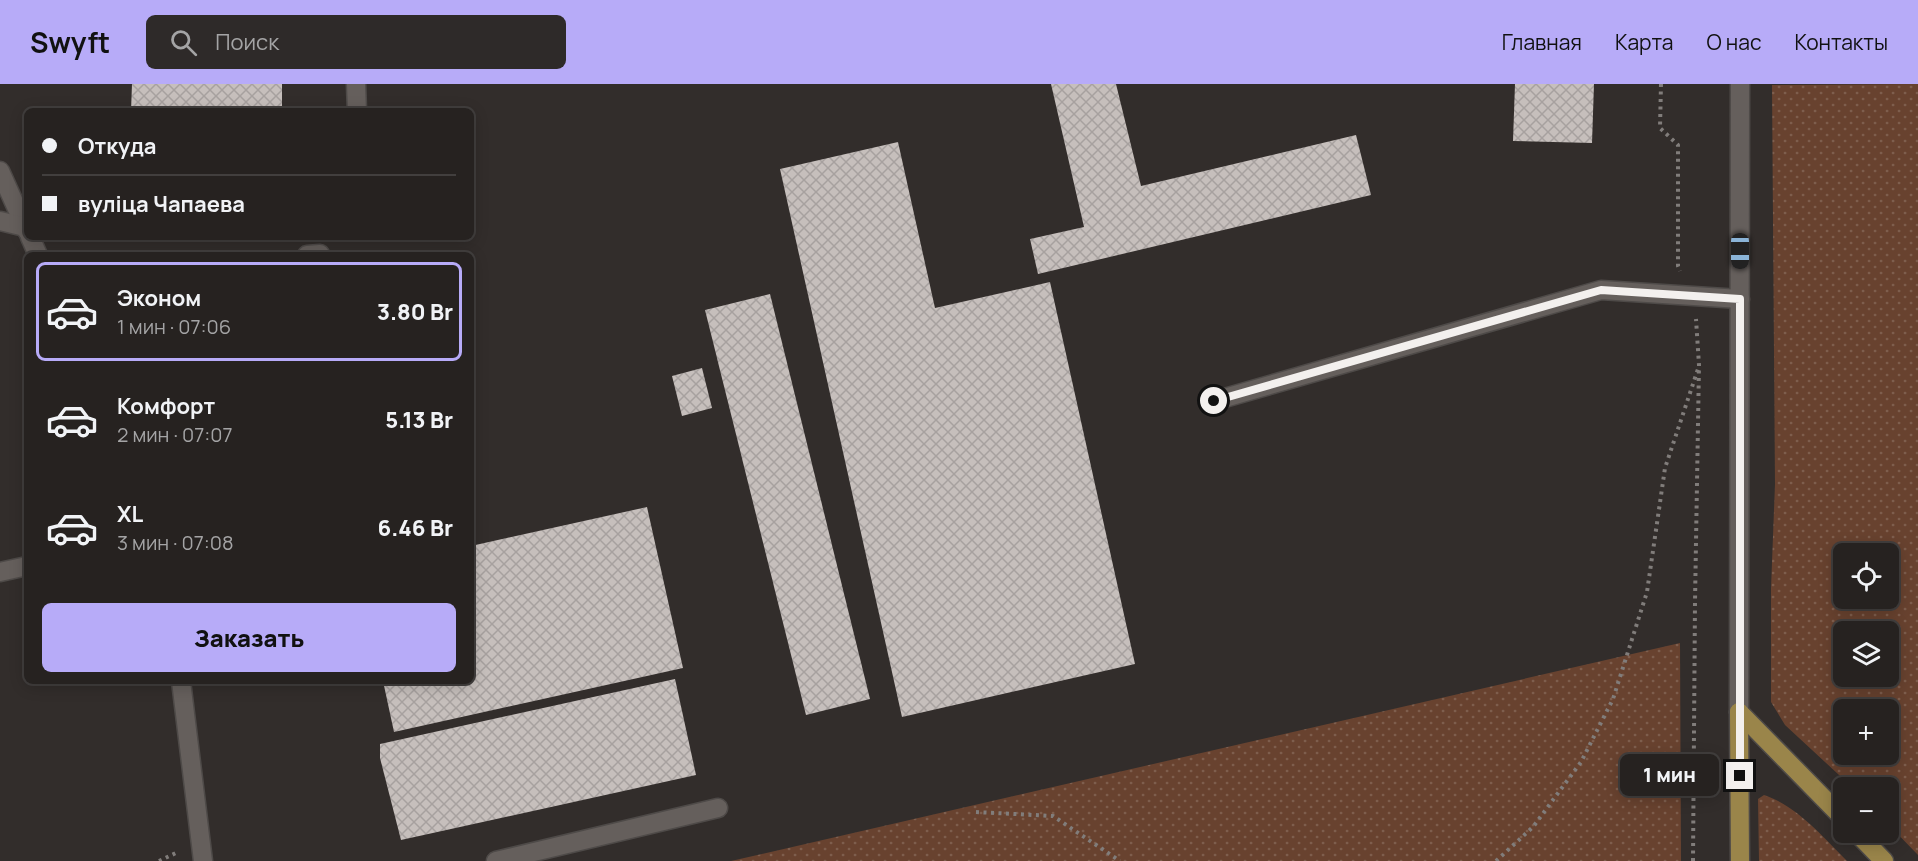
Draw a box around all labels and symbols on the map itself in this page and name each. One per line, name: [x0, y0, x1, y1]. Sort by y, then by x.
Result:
car: [1731, 233, 1749, 269]
route start: [1200, 387, 1227, 414]
callout: 1 мин: [1620, 755, 1719, 797]
route end: [1726, 762, 1753, 789]

